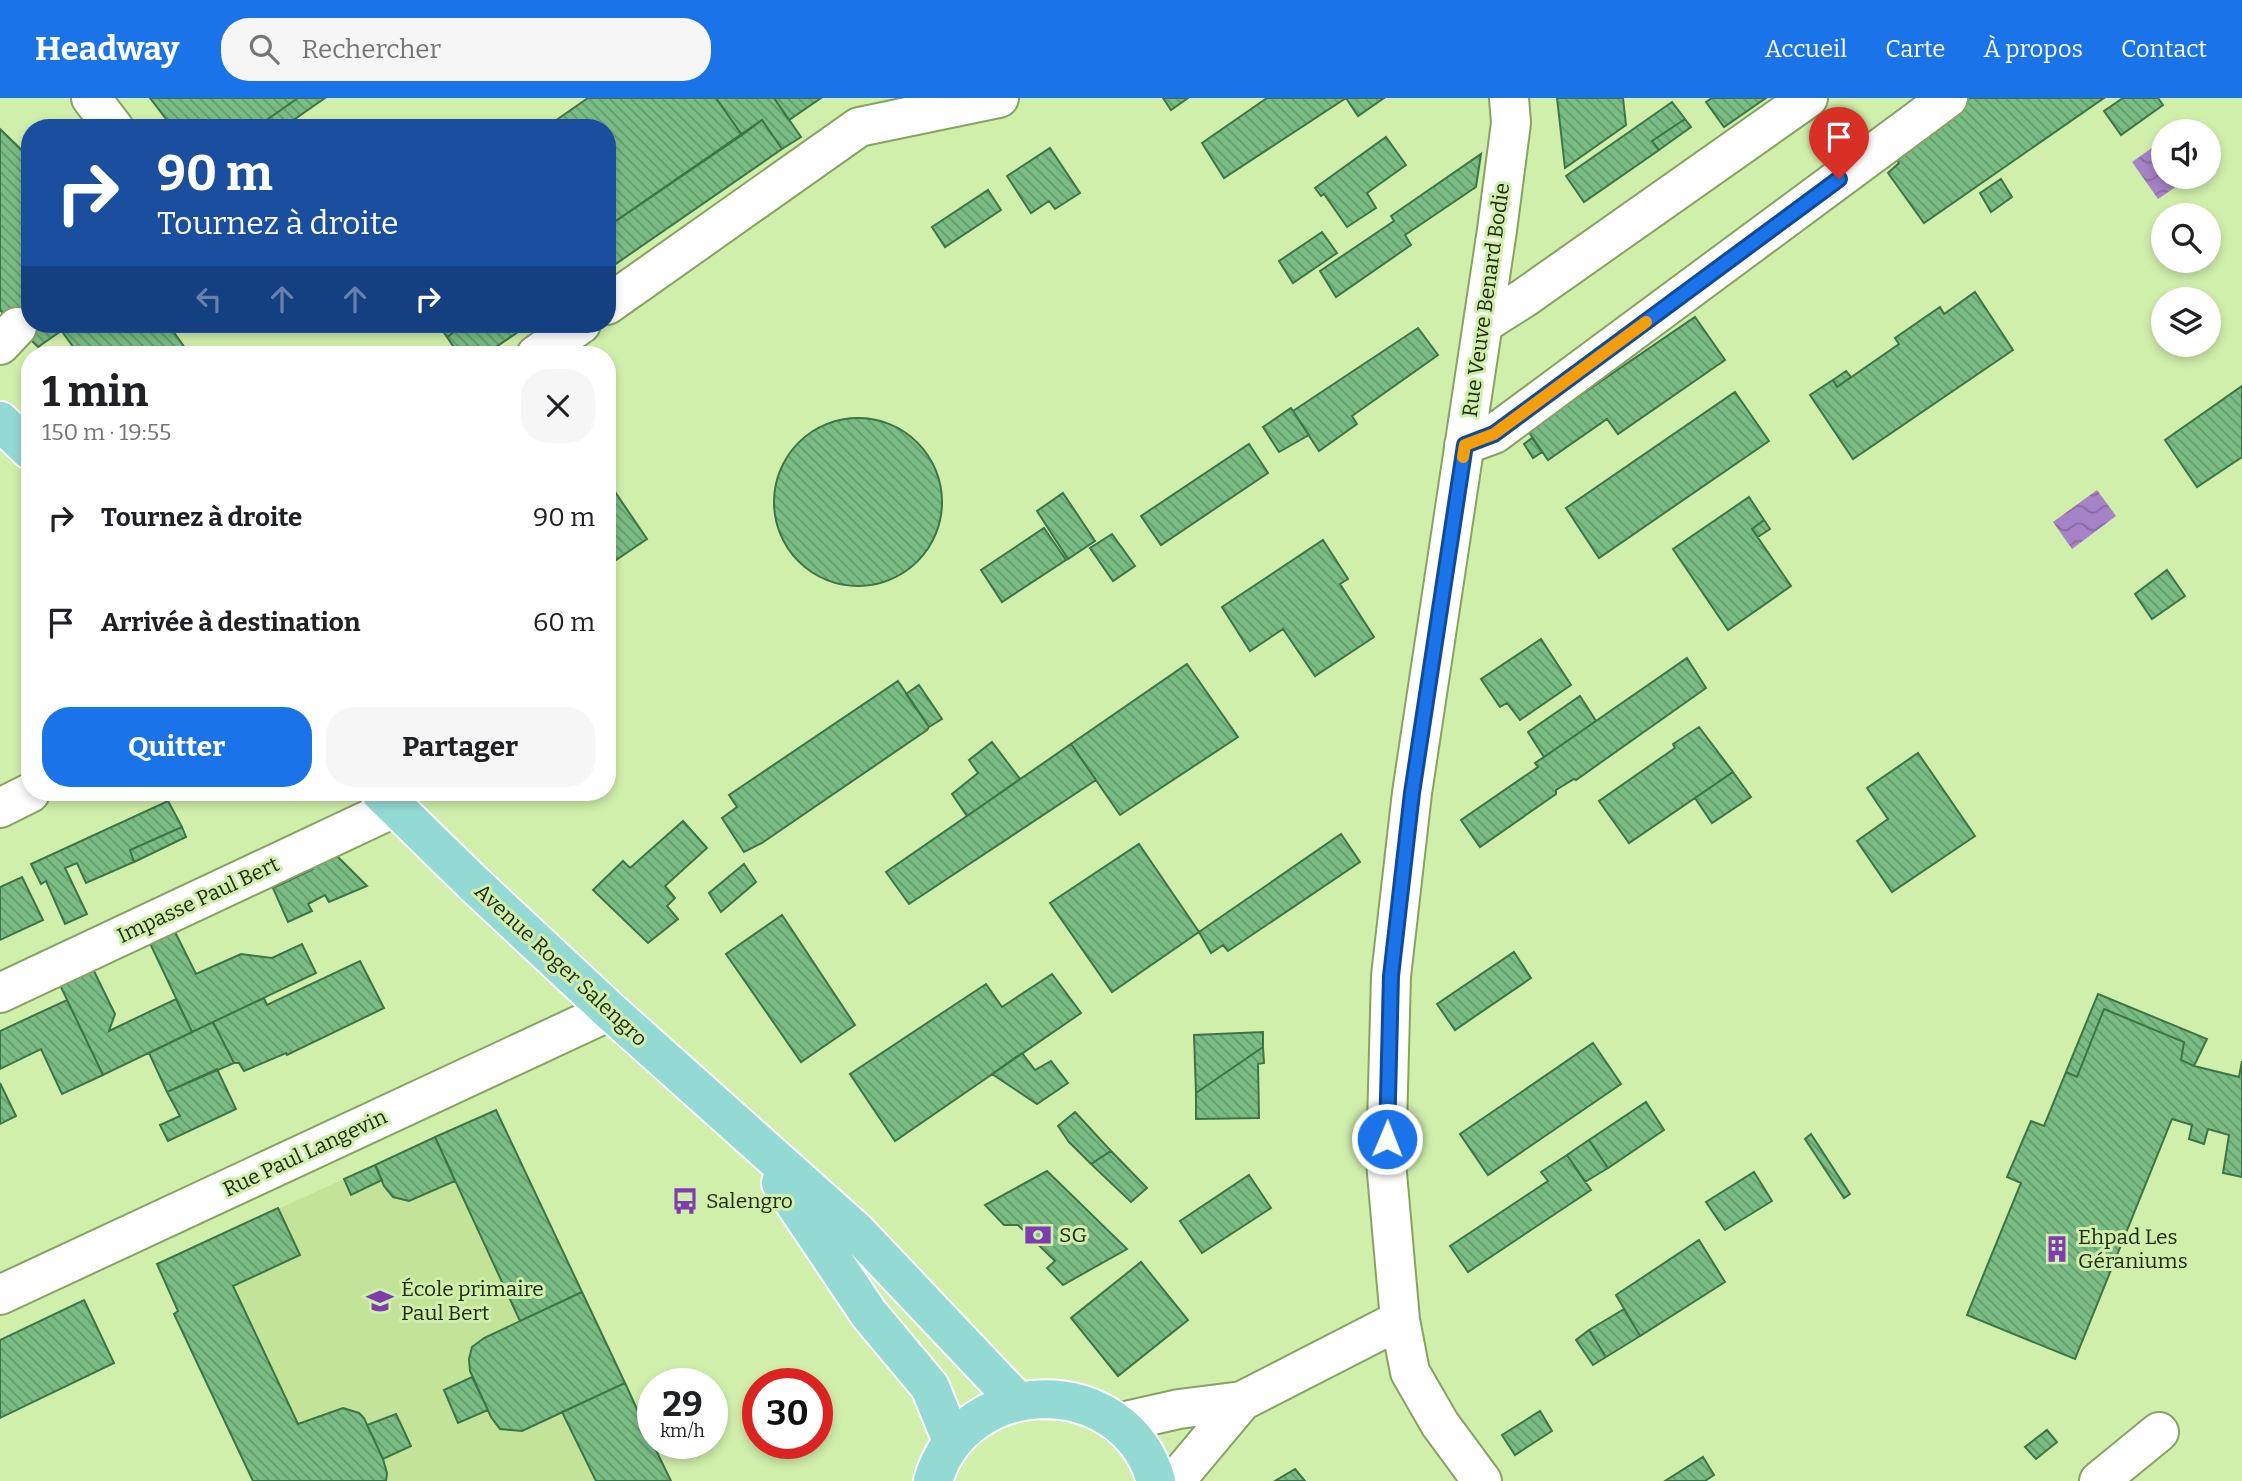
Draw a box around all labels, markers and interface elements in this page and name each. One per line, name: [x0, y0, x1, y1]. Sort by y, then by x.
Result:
search box: [221, 18, 711, 81]
text: Headway: [35, 29, 179, 69]
icon: search: [245, 30, 283, 68]
text: Rechercher: [301, 34, 441, 65]
text: Accueil: [1765, 35, 1847, 63]
text: Carte: [1885, 35, 1945, 63]
text: À propos: [1983, 35, 2083, 63]
text: Contact: [2121, 35, 2207, 63]
pin: [1809, 107, 1869, 179]
icon: arrive: [1820, 118, 1858, 156]
map controls: [2151, 119, 2221, 357]
button: sound: [2151, 119, 2221, 189]
text: 90 m: [157, 144, 273, 203]
icon: right: [42, 147, 133, 238]
street label: Rue Veuve Benard Bodie: [1457, 181, 1515, 419]
button: search: [2151, 203, 2221, 273]
text: Tournez à droite: [157, 204, 399, 242]
icon: left: [190, 280, 228, 318]
icon: ahead: [263, 280, 301, 318]
icon: ahead: [336, 280, 374, 318]
icon: right: [409, 280, 447, 318]
button: layers: [2151, 287, 2221, 357]
text: 1 min: [42, 367, 148, 417]
button: close: [521, 369, 595, 443]
text: 150 m · 19:55: [42, 418, 171, 446]
icon: right: [42, 499, 80, 537]
text: Tournez à droite: [101, 502, 302, 533]
text: 90 m: [533, 502, 595, 533]
icon: arrive: [42, 604, 80, 642]
text: Arrivée à destination: [101, 607, 360, 638]
text: 60 m: [533, 607, 595, 638]
button: Quitter: [42, 707, 312, 787]
button: Partager: [326, 707, 595, 787]
street label: Impasse Paul Bert: [113, 851, 283, 949]
street label: Avenue Roger Salengro: [469, 878, 653, 1052]
position arrow: [1350, 1102, 1424, 1176]
street label: Rue Paul Langevin: [219, 1104, 391, 1202]
bus stop icon: Salengro: [670, 1186, 700, 1216]
place label: Salengro: [706, 1188, 793, 1214]
bank icon: SG: [1023, 1220, 1053, 1250]
place label: SG: [1059, 1222, 1087, 1248]
place label: Ehpad Les Géraniums: [2078, 1224, 2188, 1274]
building icon: Ehpad Les Géraniums: [2042, 1234, 2072, 1264]
place label: École primaire Paul Bert: [401, 1276, 544, 1326]
school or university icon: École primaire Paul Bert: [365, 1286, 395, 1316]
speed limit sign: 30: [742, 1368, 833, 1459]
text: 29: [662, 1383, 703, 1425]
text: km/h: [660, 1420, 705, 1442]

